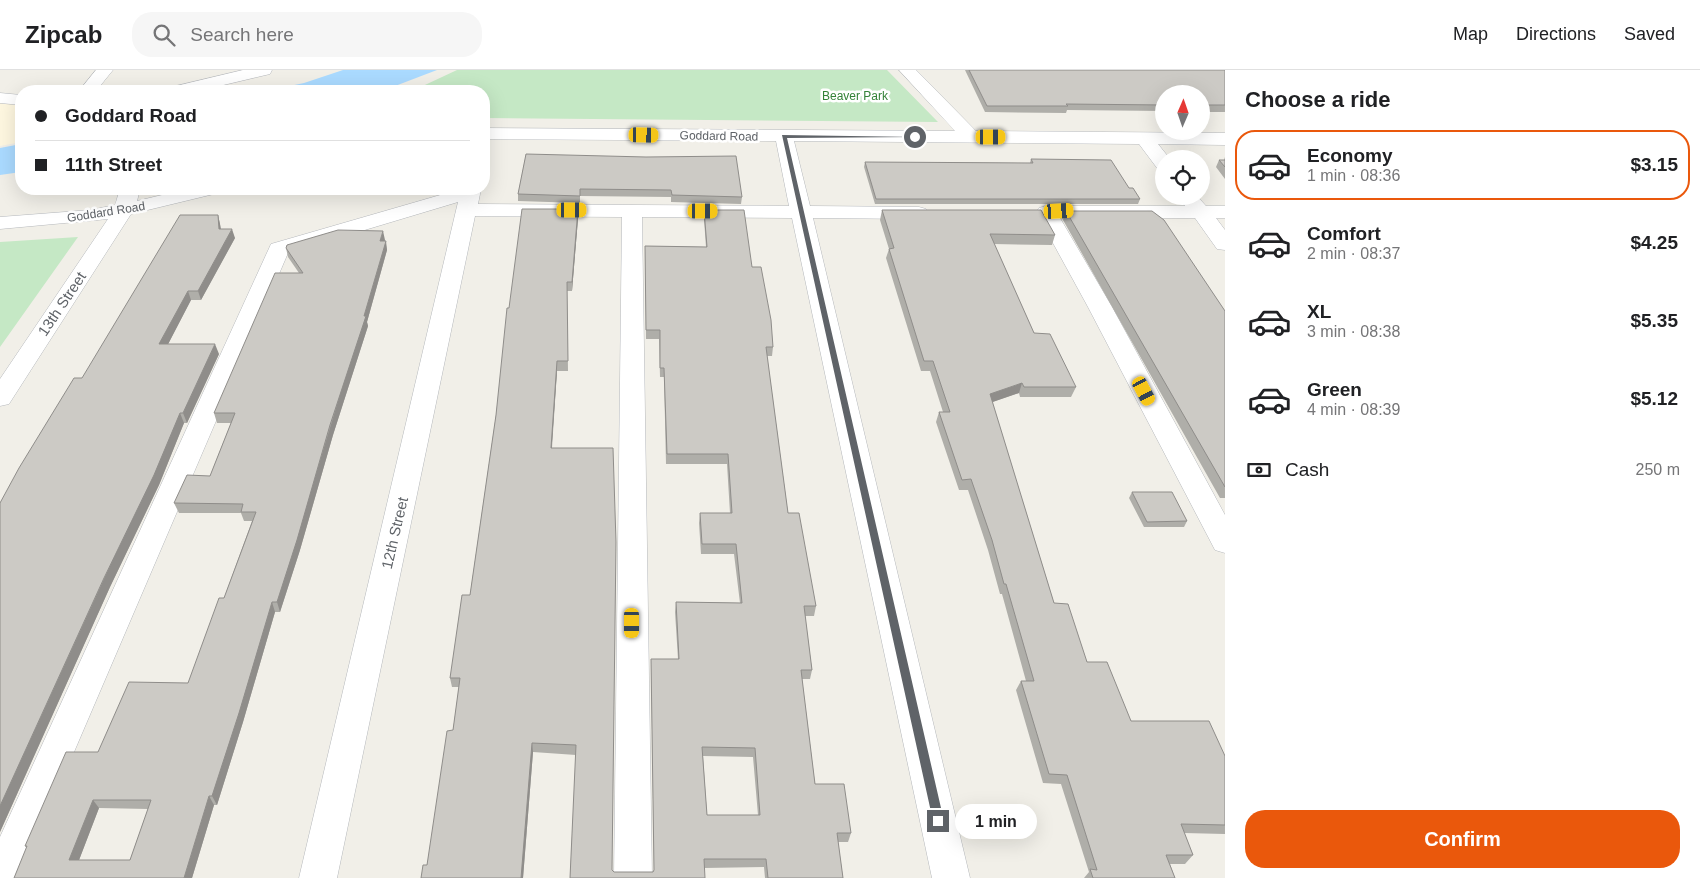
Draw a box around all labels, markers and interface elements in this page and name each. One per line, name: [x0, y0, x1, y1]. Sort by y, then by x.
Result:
search box: [132, 12, 482, 57]
text: Zipcab: [25, 21, 102, 48]
icon: search: [150, 21, 178, 49]
text: Search here: [190, 24, 294, 45]
text: Map: [1453, 24, 1488, 44]
text: Directions: [1516, 24, 1596, 44]
text: Saved: [1624, 24, 1675, 44]
north arrow: [1155, 85, 1210, 140]
map controls: [1155, 85, 1210, 205]
text: Choose a ride: [1245, 87, 1390, 112]
park label: Beaver Park: [822, 89, 889, 103]
text: Goddard Road: [65, 105, 197, 126]
route start: [904, 126, 926, 148]
car: [628, 127, 659, 143]
street label: Goddard Road: [680, 128, 758, 144]
car: [976, 130, 1006, 145]
icon: car: [1247, 143, 1292, 188]
text: Economy: [1307, 145, 1393, 166]
button: locate: [1155, 150, 1210, 205]
text: 11th Street: [65, 154, 162, 175]
text: $3.15: [1630, 154, 1678, 175]
text: 1 min · 08:36: [1307, 167, 1400, 184]
street label: Goddard Road: [66, 199, 146, 225]
car: [557, 203, 587, 218]
car: [1043, 203, 1074, 219]
car: [688, 204, 718, 219]
icon: car: [1247, 221, 1292, 266]
text: Comfort: [1307, 223, 1381, 244]
text: $4.25: [1630, 232, 1678, 253]
text: 2 min · 08:37: [1307, 245, 1400, 262]
street label: 13th Street: [34, 268, 90, 339]
icon: car: [1247, 299, 1292, 344]
text: XL: [1307, 301, 1331, 322]
text: $5.35: [1630, 310, 1678, 331]
text: 3 min · 08:38: [1307, 323, 1400, 340]
car: [1130, 374, 1157, 408]
icon: car: [1247, 377, 1292, 422]
text: Green: [1307, 379, 1362, 400]
text: $5.12: [1630, 388, 1678, 409]
text: 4 min · 08:39: [1307, 401, 1400, 418]
icon: cash: [1245, 456, 1273, 484]
text: Cash: [1285, 459, 1329, 480]
text: 250 m: [1636, 461, 1680, 478]
street label: 12th Street: [378, 494, 411, 571]
car: [624, 608, 639, 638]
callout: 1 min: [956, 804, 1038, 838]
route end: [927, 810, 949, 832]
button: Confirm: [1245, 810, 1680, 868]
text: 1 min: [975, 813, 1017, 830]

